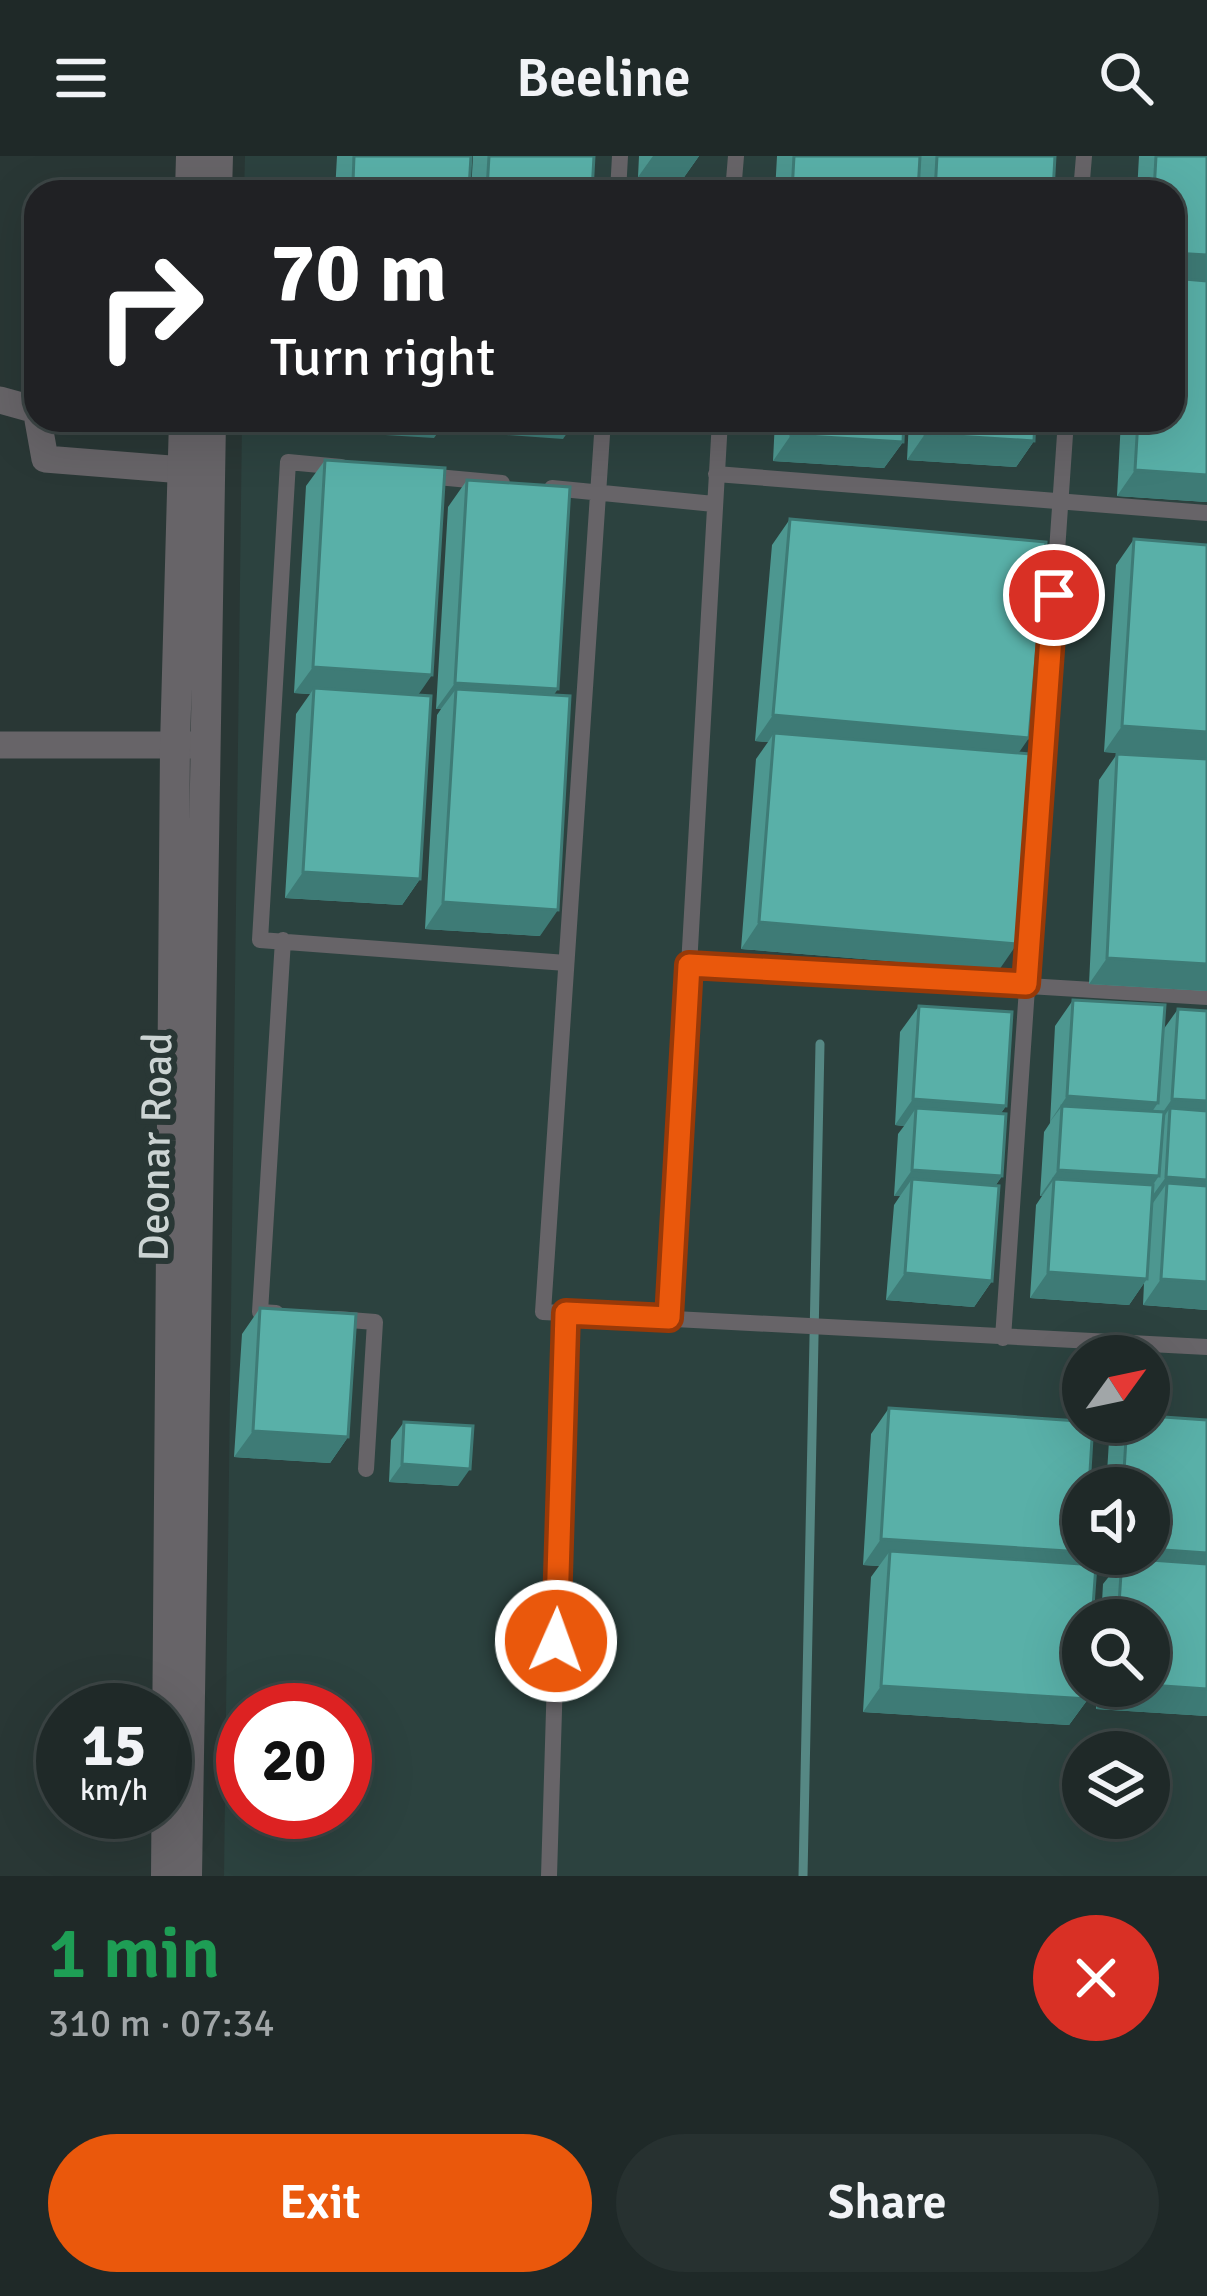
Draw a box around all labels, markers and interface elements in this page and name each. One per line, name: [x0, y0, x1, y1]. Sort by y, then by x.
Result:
icon: menu: [48, 45, 114, 111]
text: Beeline: [516, 45, 691, 112]
icon: search: [1093, 45, 1159, 111]
text: 70 m: [270, 221, 447, 325]
icon: right: [72, 228, 228, 384]
text: Turn right: [270, 324, 495, 391]
pin: [1003, 544, 1105, 646]
icon: arrive: [1021, 562, 1087, 628]
street label: Deonar Road: [129, 1032, 183, 1262]
north arrow: [1062, 1335, 1170, 1443]
map controls: [1062, 1335, 1170, 1839]
button: sound: [1062, 1467, 1170, 1575]
position arrow: [493, 1578, 619, 1704]
button: search: [1062, 1599, 1170, 1707]
speed limit sign: 20: [216, 1683, 372, 1839]
text: 15: [82, 1709, 146, 1783]
button: layers: [1062, 1731, 1170, 1839]
text: km/h: [80, 1772, 148, 1809]
text: 1 min: [48, 1909, 220, 1998]
button: close: [1033, 1915, 1159, 2041]
text: 310 m · 07:34: [48, 1999, 275, 2047]
button: Exit: [48, 2134, 592, 2272]
button: Share: [616, 2134, 1159, 2272]

